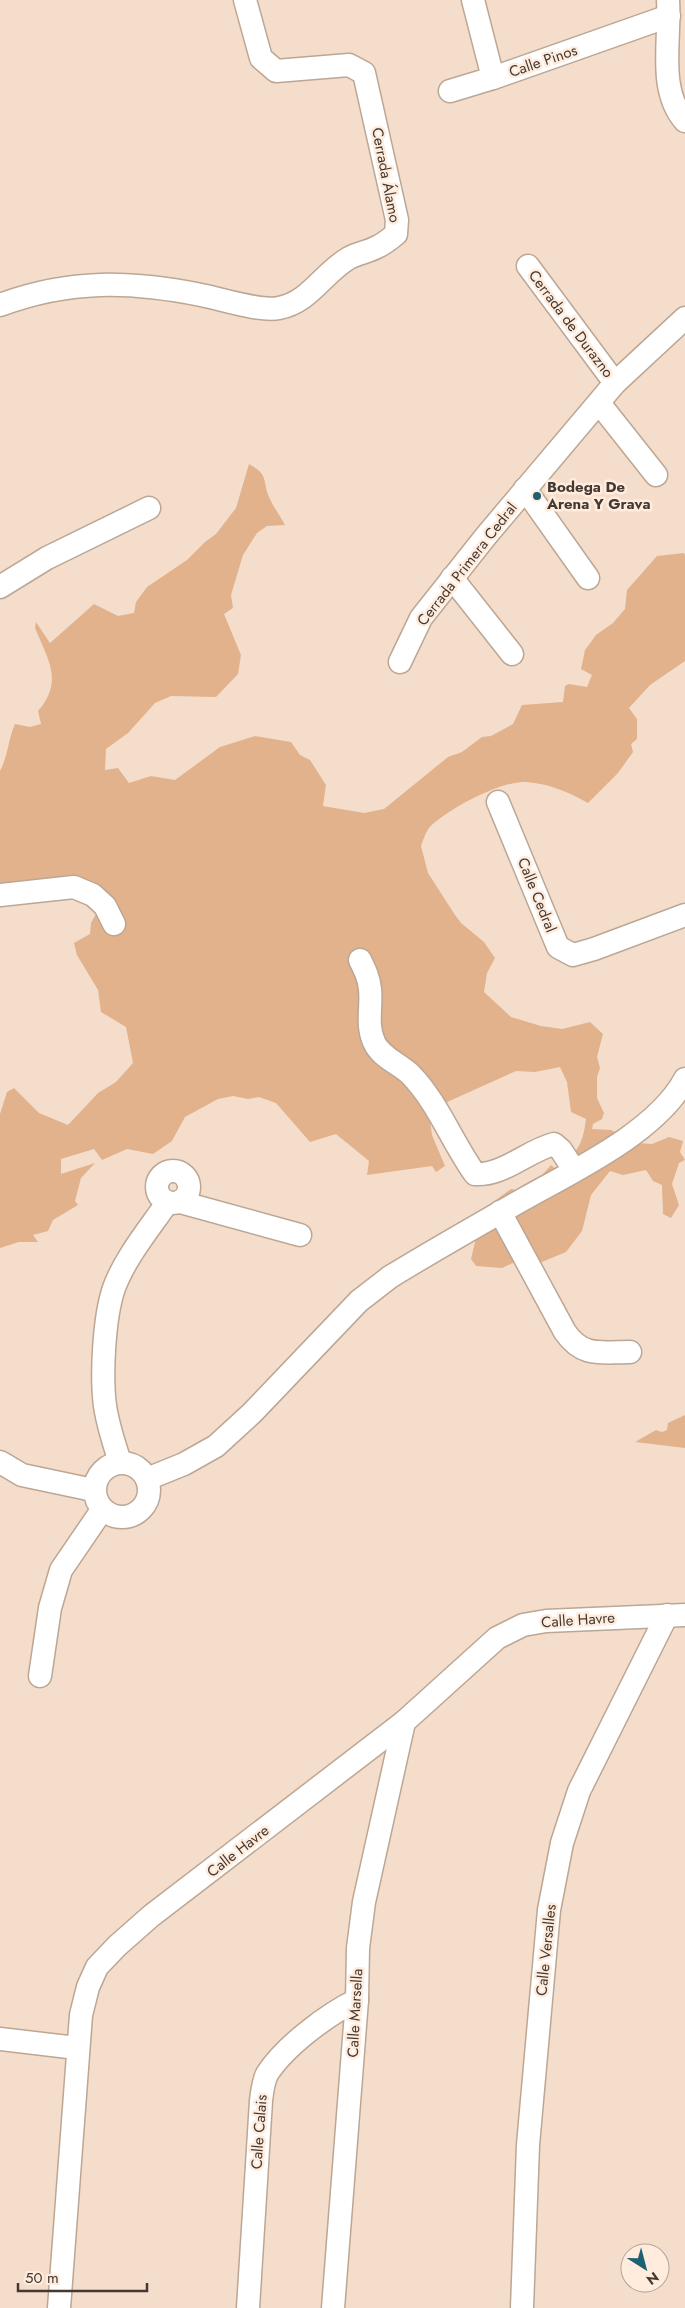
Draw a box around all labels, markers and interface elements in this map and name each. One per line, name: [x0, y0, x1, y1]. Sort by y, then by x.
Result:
street label: Calle Pinos: [506, 39, 580, 83]
street label: Cerrada Álamo: [366, 126, 406, 224]
street label: Cerrada de Durazno: [523, 265, 619, 383]
place label: Bodega De Arena Y Grava: [546, 476, 651, 515]
marker: Bodega De Arena Y Grava: [531, 490, 543, 502]
street label: Cerrada Primera Cedral: [412, 498, 522, 630]
street label: Calle Cedral: [512, 854, 562, 936]
street label: Calle Havre: [540, 1606, 616, 1634]
street label: Calle Havre: [202, 1819, 274, 1882]
street label: Calle Versalles: [530, 1903, 562, 1997]
street label: Calle Marsella: [342, 1968, 368, 2058]
street label: Calle Calais: [245, 2094, 273, 2170]
north arrow: [620, 2243, 670, 2293]
scale bar: [18, 2260, 146, 2292]
text: 50 m: [25, 2267, 59, 2289]
text: N: [642, 2267, 663, 2290]

